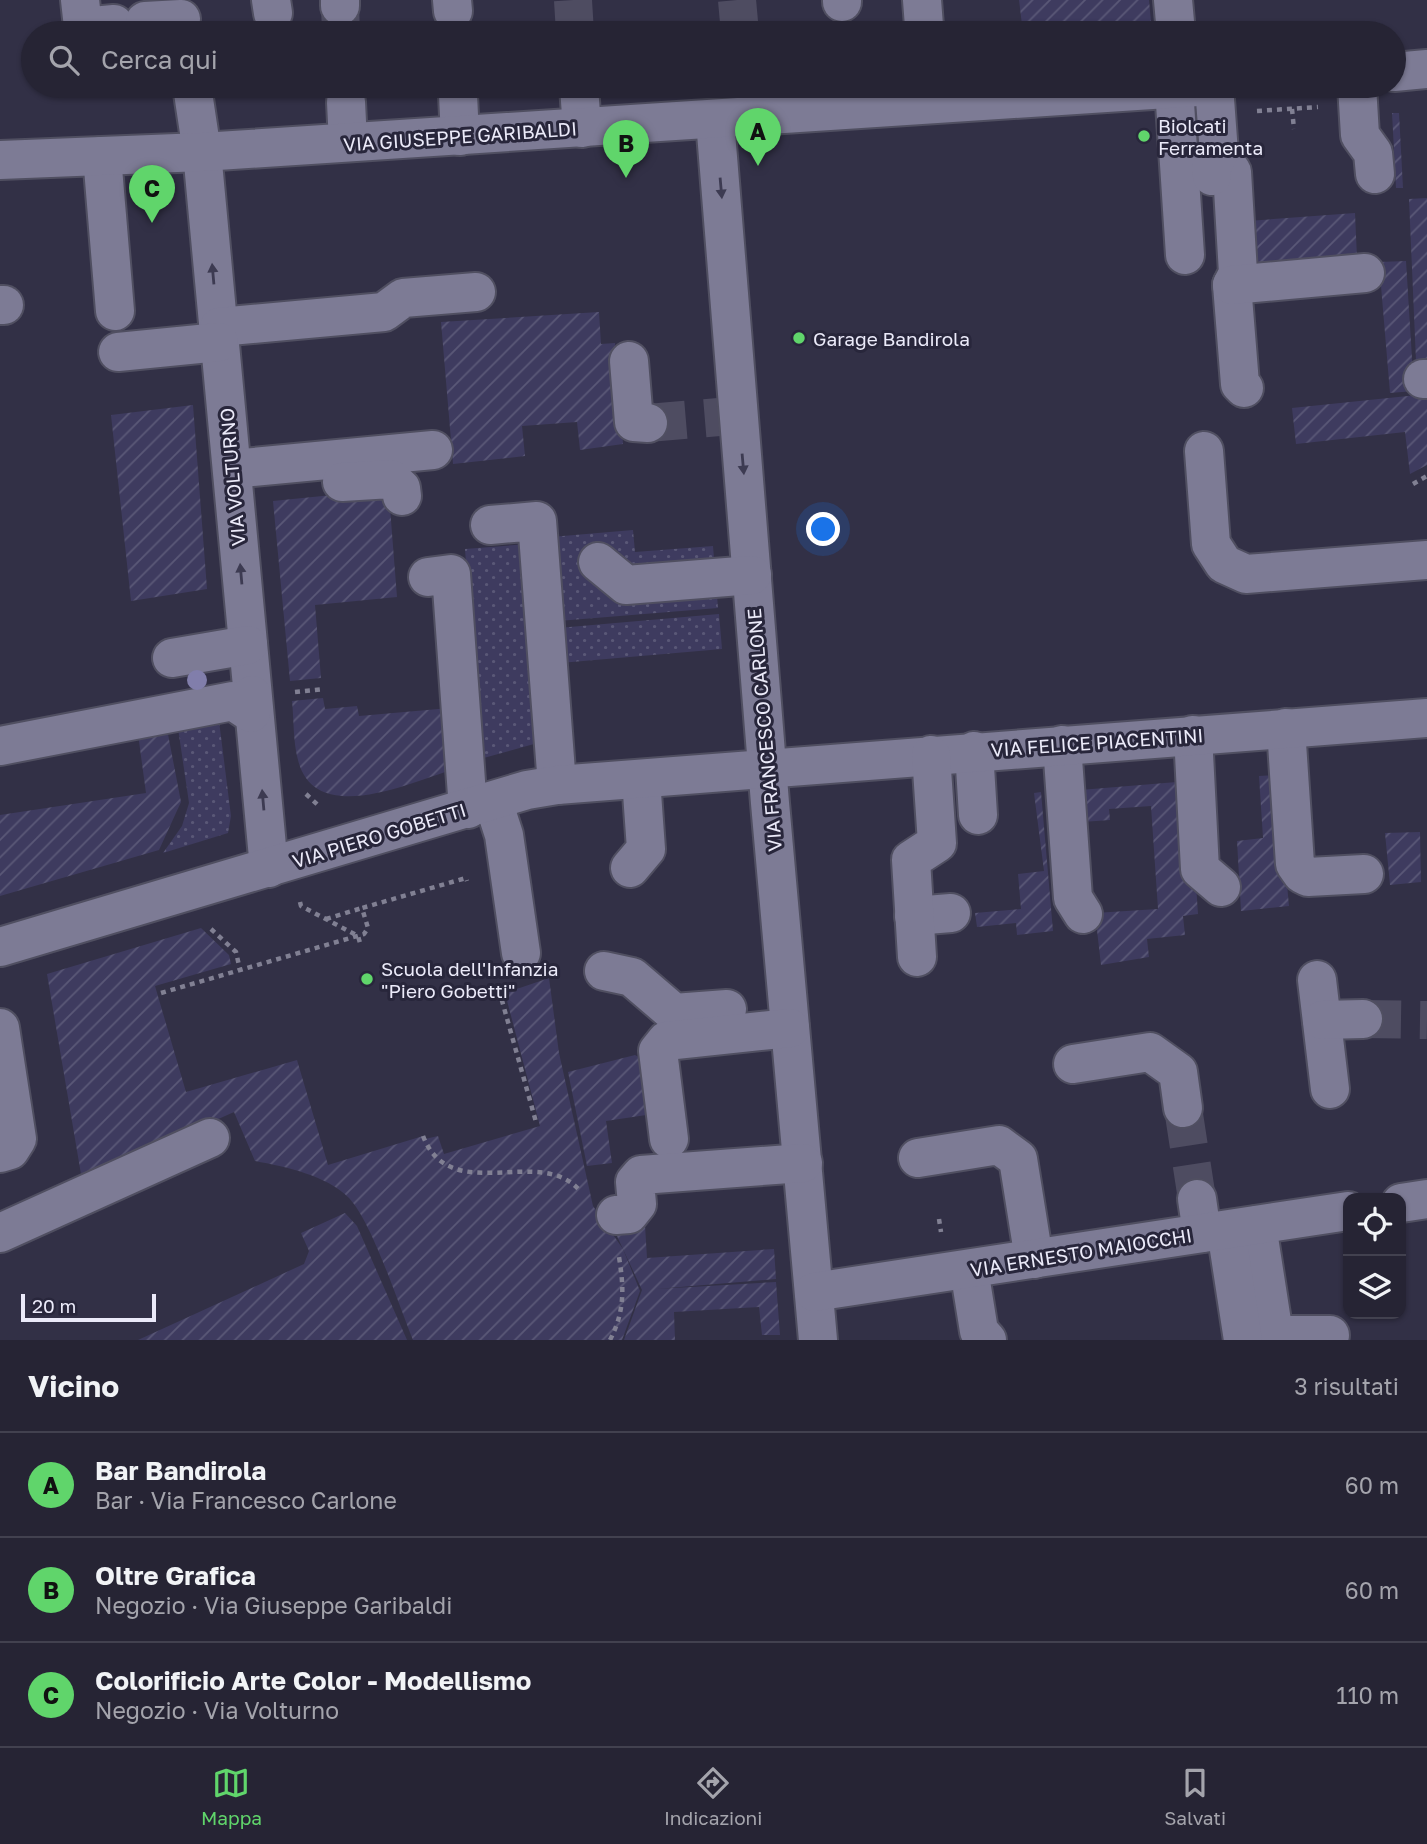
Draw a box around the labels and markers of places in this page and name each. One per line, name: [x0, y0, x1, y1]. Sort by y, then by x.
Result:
pin: A: [735, 108, 781, 166]
place label: Biolcati Ferramenta: [1158, 114, 1263, 159]
pin: B: [603, 120, 649, 178]
marker: Biolcati Ferramenta: [1136, 128, 1152, 144]
pin: C: [129, 165, 175, 223]
place label: Garage Bandirola: [813, 327, 970, 350]
marker: Garage Bandirola: [791, 330, 807, 346]
place label: Scuola dell'Infanzia "Piero Gobetti": [381, 957, 558, 1002]
marker: Scuola dell'Infanzia "Piero Gobetti": [359, 971, 375, 987]

